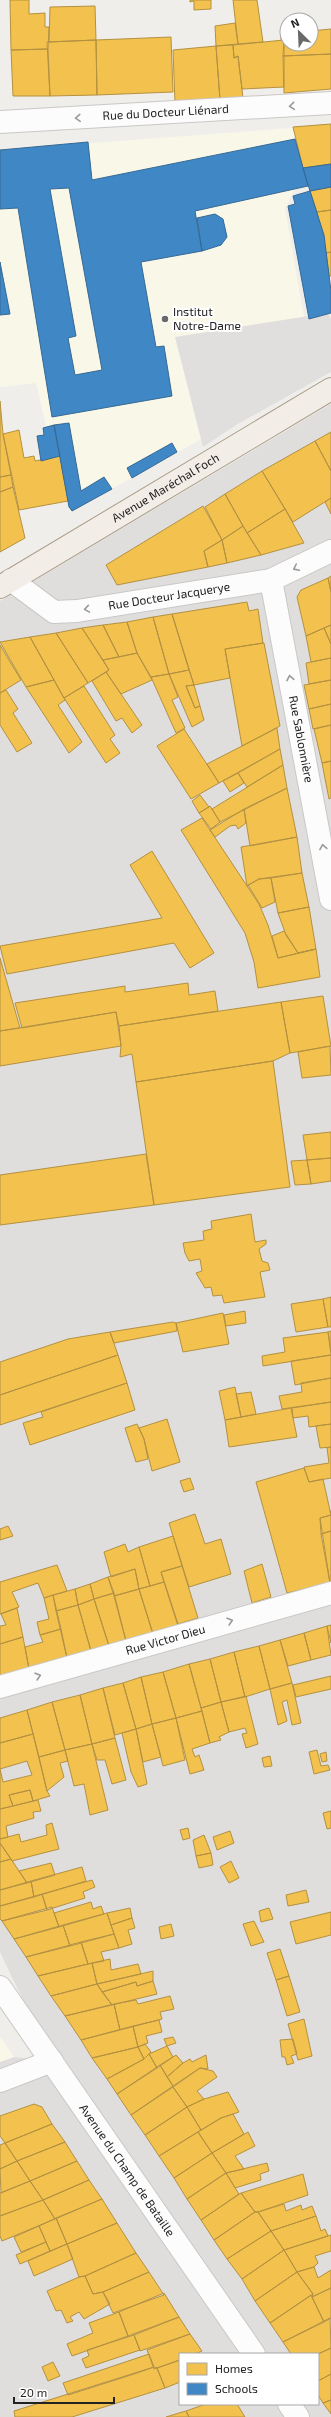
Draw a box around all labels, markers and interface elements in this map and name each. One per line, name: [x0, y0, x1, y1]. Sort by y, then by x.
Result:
north arrow: [279, 12, 319, 52]
text: N: [288, 15, 301, 30]
street label: Rue du Docteur Liénard: [102, 101, 229, 122]
one-way arrow: [289, 101, 295, 110]
one-way arrow: [75, 113, 81, 122]
place label: Institut Notre-Dame: [173, 304, 241, 332]
marker: Institut Notre-Dame: [160, 314, 170, 324]
street label: Avenue Maréchal Foch: [109, 450, 221, 525]
one-way arrow: [293, 563, 300, 571]
street label: Rue Docteur Jacquerye: [107, 579, 231, 612]
one-way arrow: [84, 604, 90, 613]
one-way arrow: [286, 675, 294, 681]
street label: Rue Sablonnière: [287, 694, 317, 784]
one-way arrow: [319, 844, 327, 850]
one-way arrow: [226, 1617, 233, 1626]
street label: Rue Victor Dieu: [124, 1621, 207, 1657]
one-way arrow: [34, 1672, 41, 1681]
street label: Avenue du Champ de Bataille: [77, 2101, 178, 2239]
legend: [179, 2353, 319, 2405]
text: Homes: [215, 2361, 253, 2375]
scale bar: [14, 2379, 114, 2405]
text: Schools: [215, 2381, 258, 2395]
text: 20 m: [20, 2385, 47, 2399]

